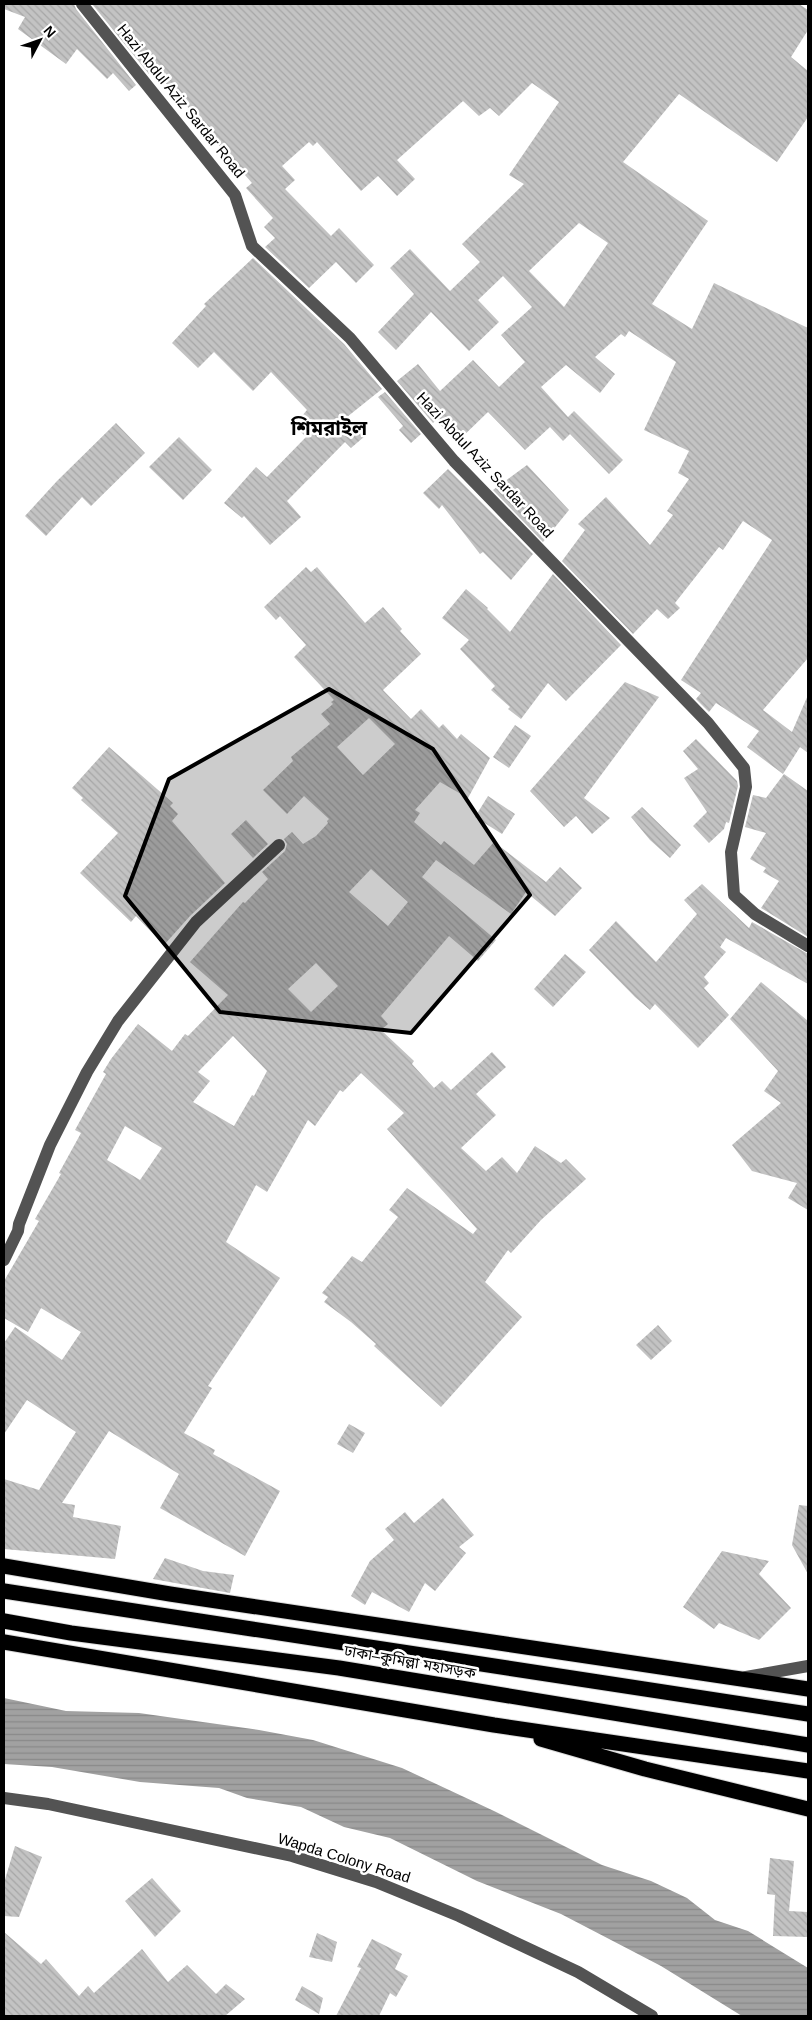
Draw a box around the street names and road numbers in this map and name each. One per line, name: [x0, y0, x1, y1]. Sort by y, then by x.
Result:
street label: Hazi Abdul Aziz Sardar Road: [114, 20, 249, 181]
street label: Hazi Abdul Aziz Sardar Road: [413, 388, 557, 541]
street label: ঢাকা–কুমিল্লা মহাসড়ক: [342, 1641, 478, 1683]
street label: Wapda Colony Road: [276, 1829, 413, 1886]

